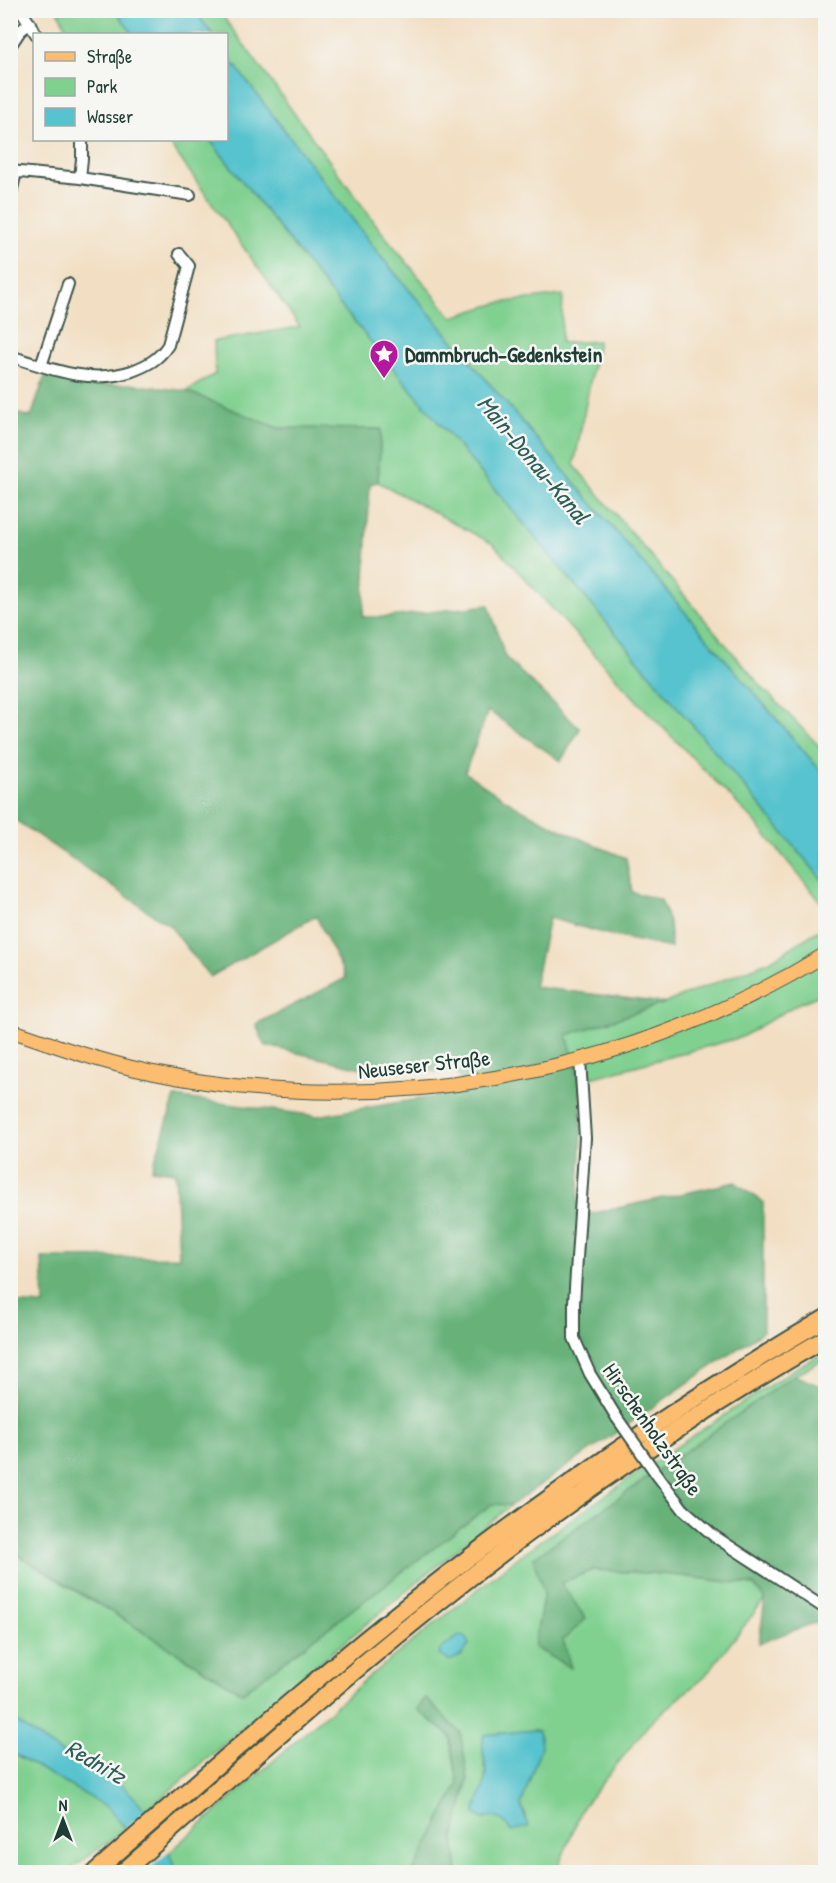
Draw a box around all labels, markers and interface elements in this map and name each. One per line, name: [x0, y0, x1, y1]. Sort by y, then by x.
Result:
legend: [33, 33, 228, 141]
text: Straße: [87, 44, 132, 69]
text: Park: [87, 74, 118, 99]
text: Wasser: [87, 104, 133, 129]
place icon: Dammbruch-Gedenkstein: [368, 338, 400, 380]
place label: Dammbruch-Gedenkstein: [405, 339, 602, 369]
water label: Main-Donau-Kanal: [471, 388, 598, 531]
street label: Neuseser Straße: [357, 1042, 492, 1086]
street label: Hirschenholzstraße: [596, 1357, 710, 1502]
water label: Rednitz: [60, 1731, 133, 1792]
north arrow: [33, 1790, 93, 1850]
text: N: [59, 1794, 68, 1816]

